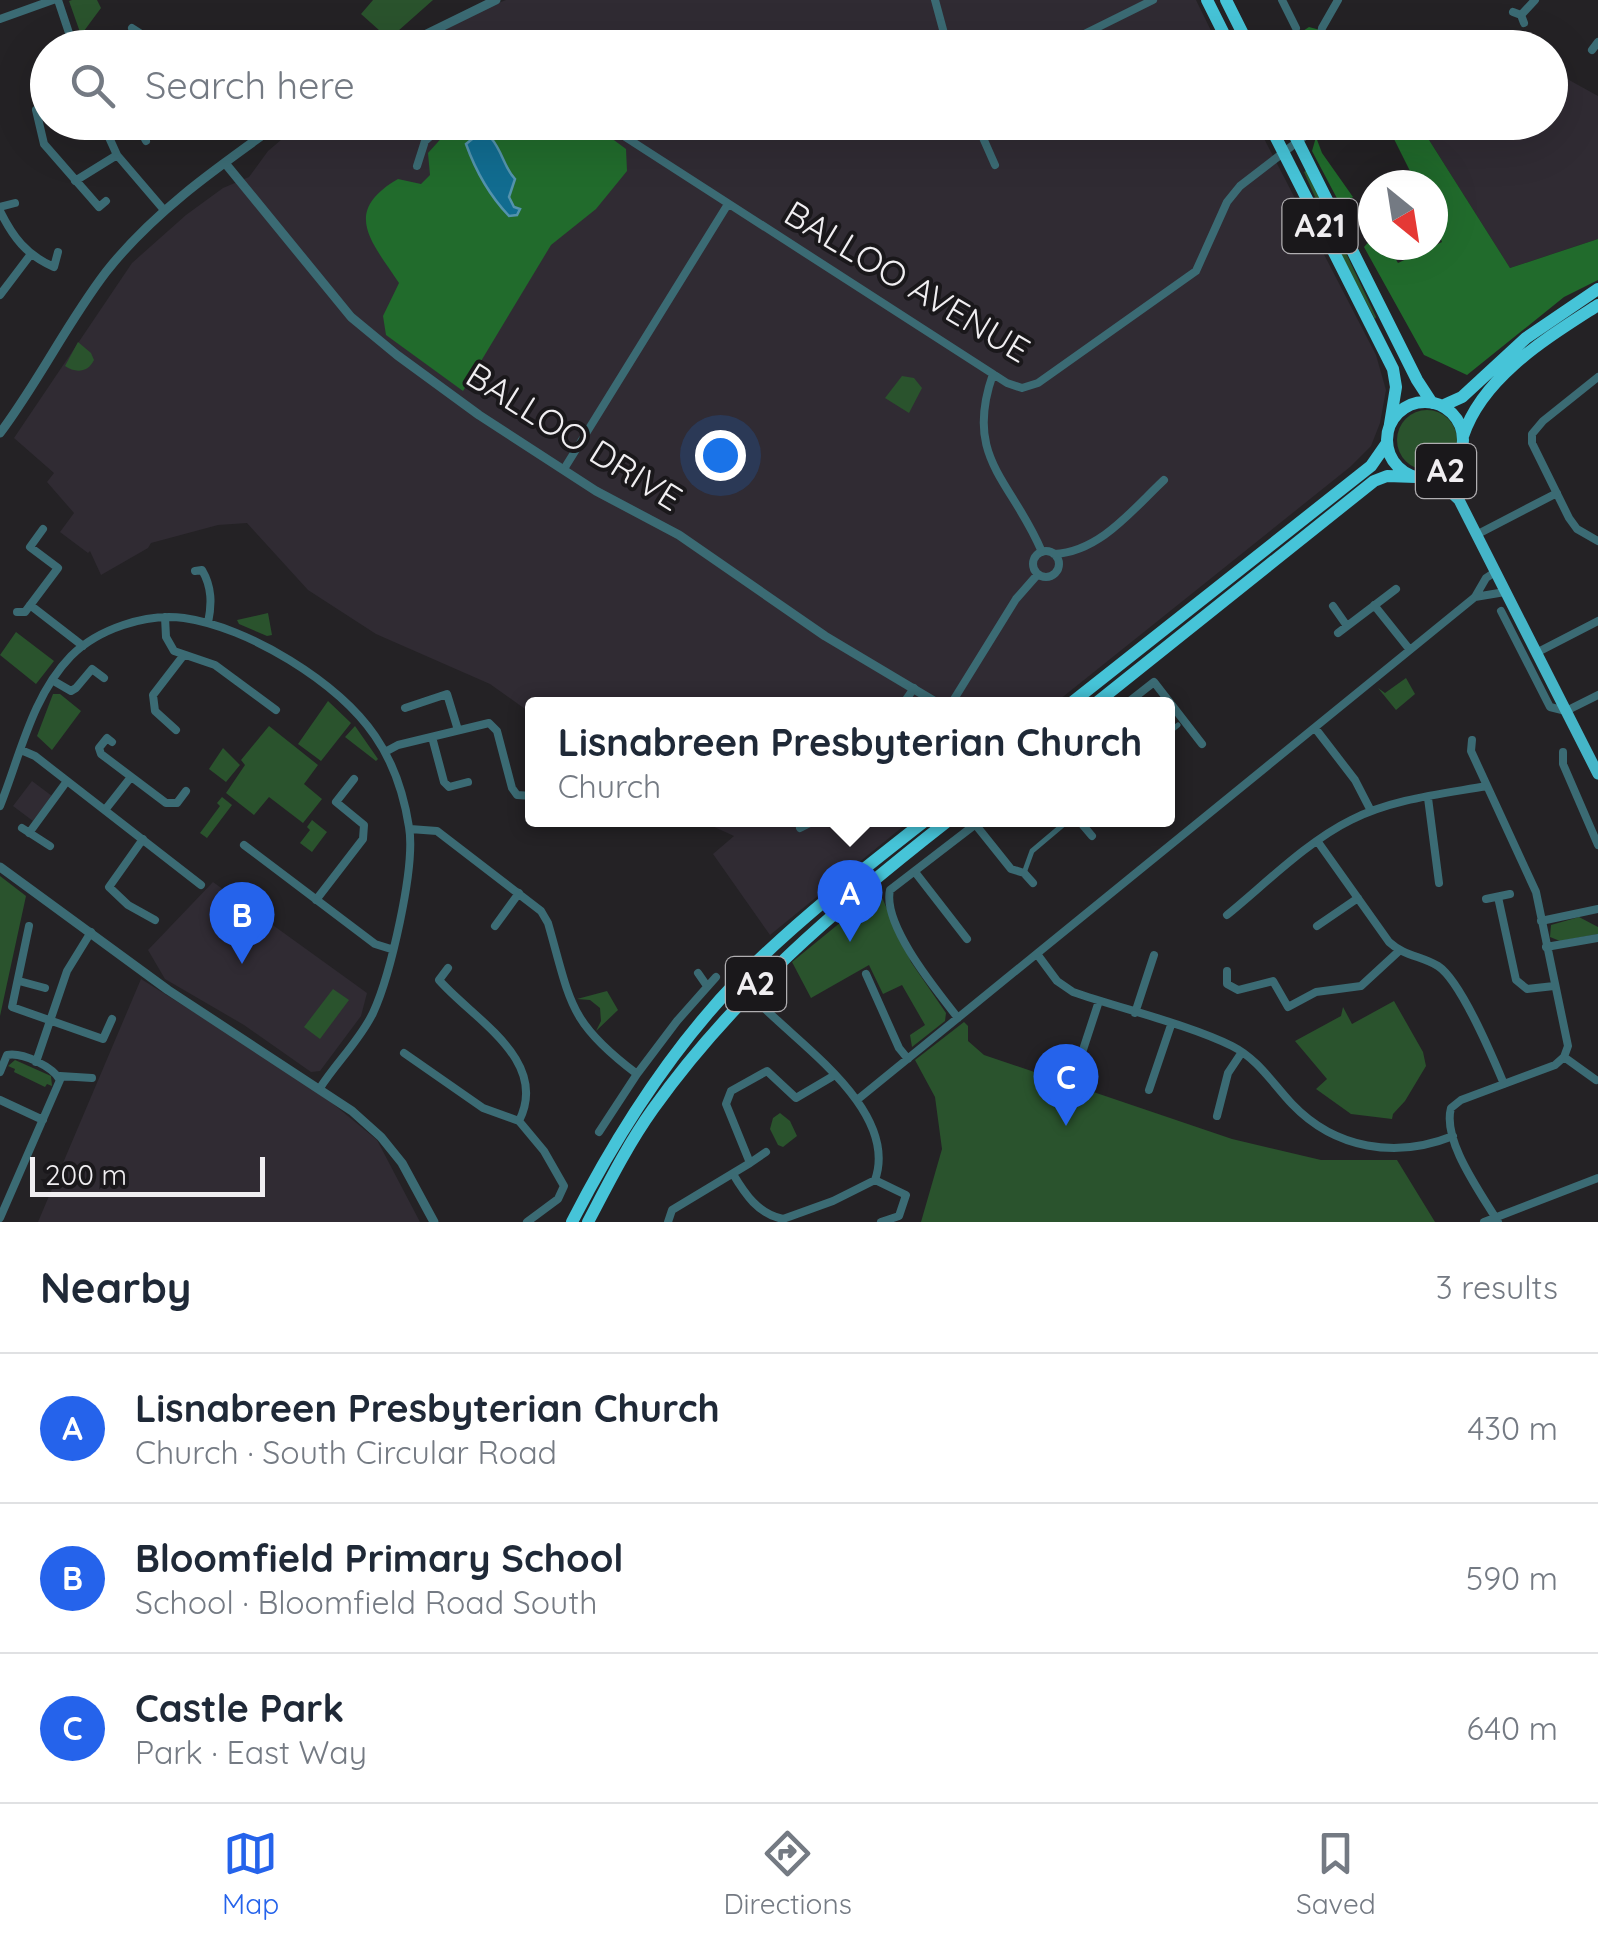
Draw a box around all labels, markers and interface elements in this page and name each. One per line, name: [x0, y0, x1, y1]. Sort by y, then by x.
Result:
search box: [30, 30, 1568, 140]
icon: search: [65, 58, 120, 113]
text: Search here: [145, 61, 355, 109]
north arrow: [1358, 170, 1448, 260]
street label: BALLOO AVENUE: [777, 191, 1038, 372]
road number: A21: [1282, 199, 1358, 253]
street label: BALLOO DRIVE: [459, 352, 691, 520]
your location: [695, 430, 746, 481]
road number: A2: [1416, 444, 1476, 498]
popup: [525, 697, 1175, 827]
text: Lisnabreen Presbyterian Church: [558, 718, 1142, 766]
text: Church: [558, 766, 661, 806]
pin: A: [818, 860, 882, 942]
pin: B: [210, 882, 274, 964]
road number: A2: [726, 957, 786, 1011]
pin: C: [1034, 1044, 1098, 1126]
scale bar: [30, 1152, 265, 1196]
text: 200 m: [45, 1157, 127, 1192]
text: Nearby: [40, 1261, 191, 1314]
text: 3 results: [1436, 1267, 1558, 1307]
text: Lisnabreen Presbyterian Church: [135, 1384, 720, 1432]
text: A: [62, 1408, 83, 1448]
text: 430 m: [1467, 1408, 1558, 1448]
text: Church · South Circular Road: [135, 1432, 557, 1472]
text: Bloomfield Primary School: [135, 1534, 624, 1582]
text: B: [62, 1558, 83, 1598]
text: 590 m: [1466, 1558, 1558, 1598]
text: School · Bloomfield Road South: [135, 1582, 597, 1622]
text: Castle Park: [135, 1684, 344, 1732]
text: C: [62, 1708, 83, 1748]
text: 640 m: [1466, 1708, 1558, 1748]
text: Park · East Way: [135, 1732, 367, 1772]
tab: Map: [222, 1826, 279, 1921]
tab: Directions: [723, 1826, 852, 1921]
tab: Saved: [1296, 1826, 1376, 1921]

